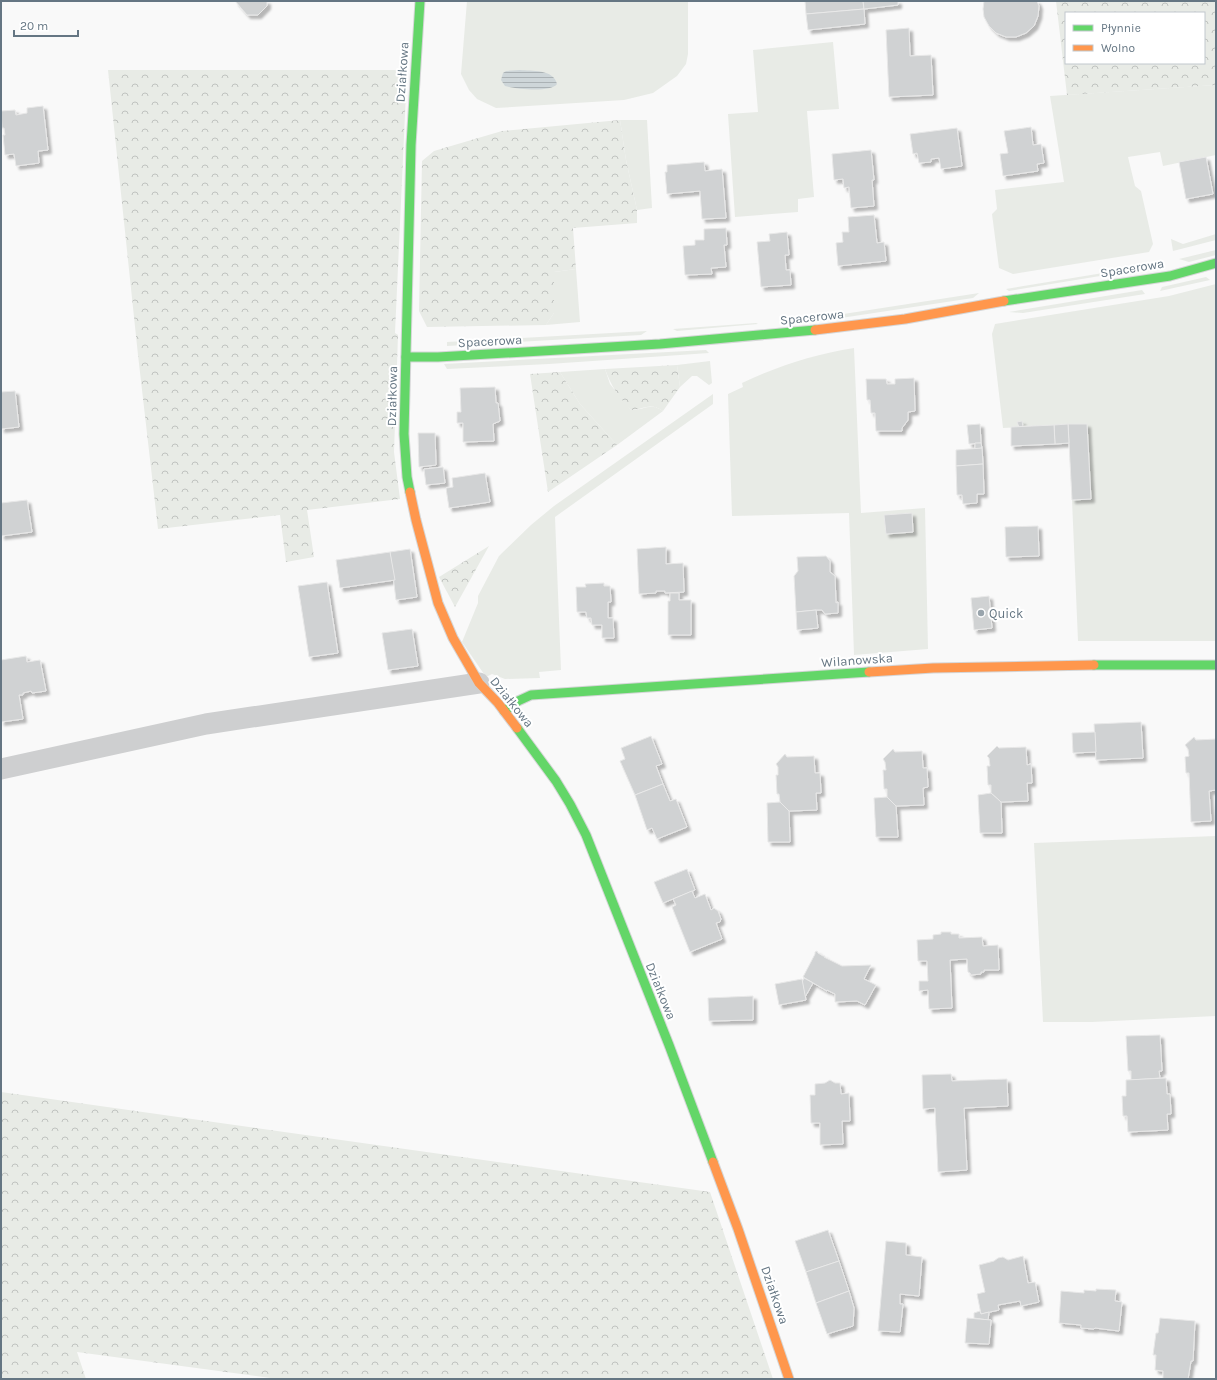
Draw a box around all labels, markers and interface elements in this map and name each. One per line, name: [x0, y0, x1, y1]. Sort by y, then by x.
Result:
scale bar: [14, 12, 78, 38]
legend: [1065, 12, 1205, 64]
text: 20 m: [20, 19, 48, 33]
text: Płynnie: [1101, 21, 1141, 35]
street label: Działkowa: [392, 41, 412, 103]
text: Wolno: [1101, 41, 1135, 55]
street label: Spacerowa: [1099, 256, 1165, 280]
street label: Spacerowa: [779, 306, 845, 328]
street label: Spacerowa: [457, 332, 523, 350]
street label: Działkowa: [384, 366, 400, 426]
place label: Quick: [989, 606, 1023, 621]
marker: Quick: [976, 608, 986, 618]
street label: Wilanowska: [821, 650, 893, 670]
street label: Działkowa: [487, 674, 537, 730]
street label: Działkowa: [643, 960, 679, 1022]
street label: Działkowa: [758, 1264, 792, 1326]

